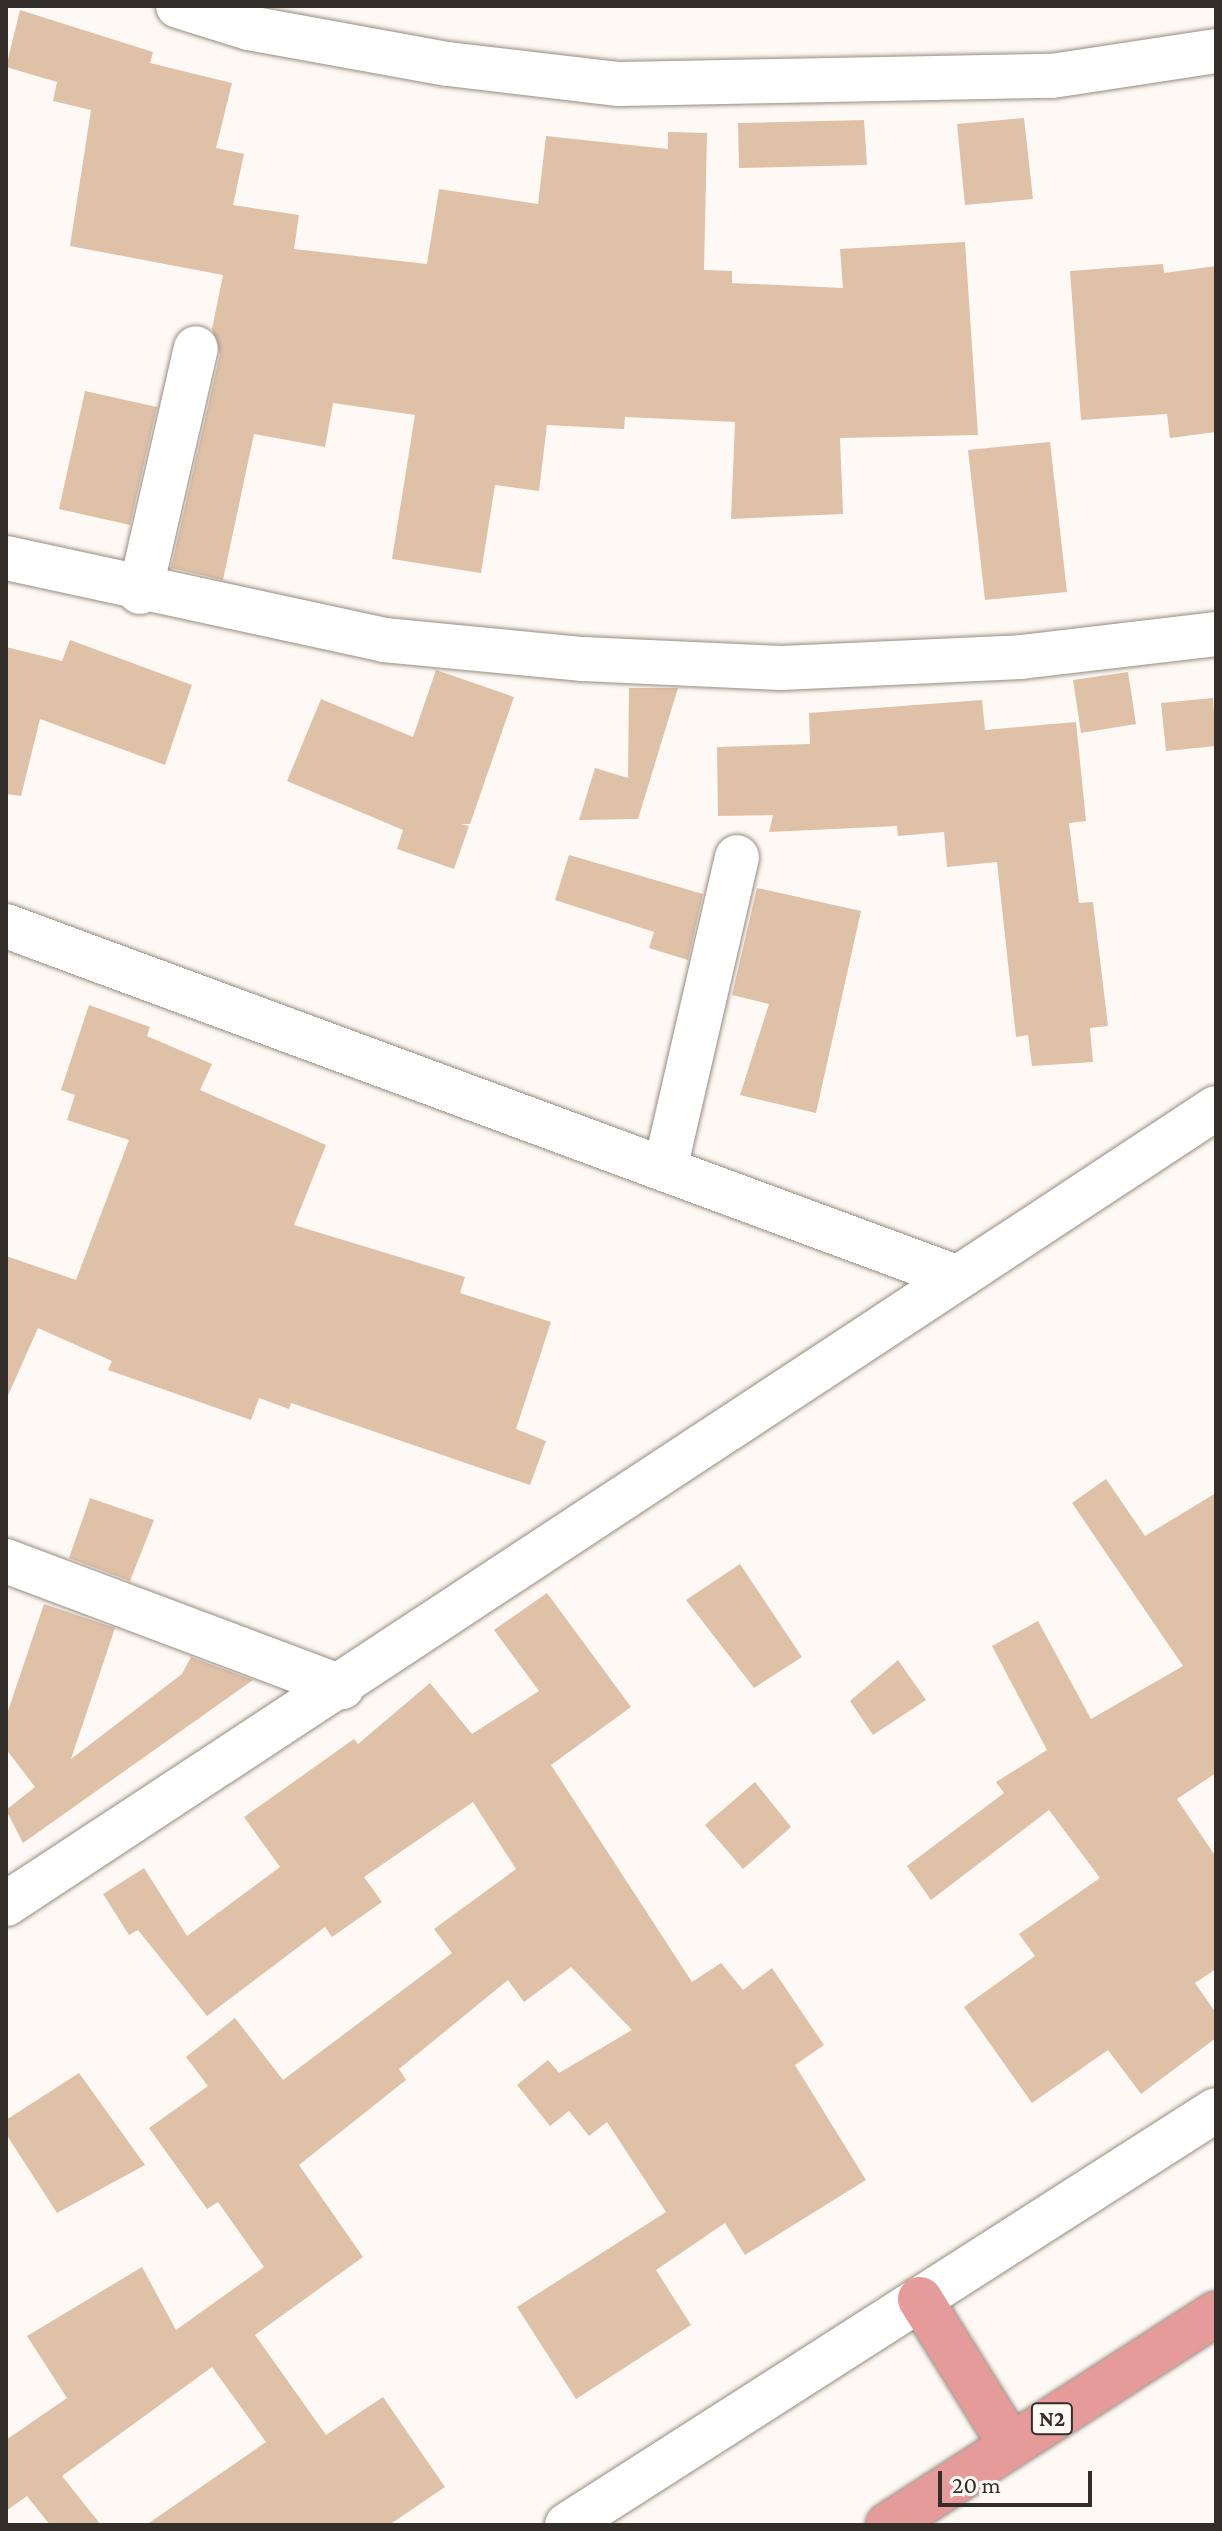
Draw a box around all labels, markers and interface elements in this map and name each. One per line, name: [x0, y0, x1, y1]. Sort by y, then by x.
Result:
road number: N2: [1030, 2401, 1074, 2437]
scale bar: [942, 2455, 1096, 2505]
text: 20 m: [952, 2471, 1001, 2498]

